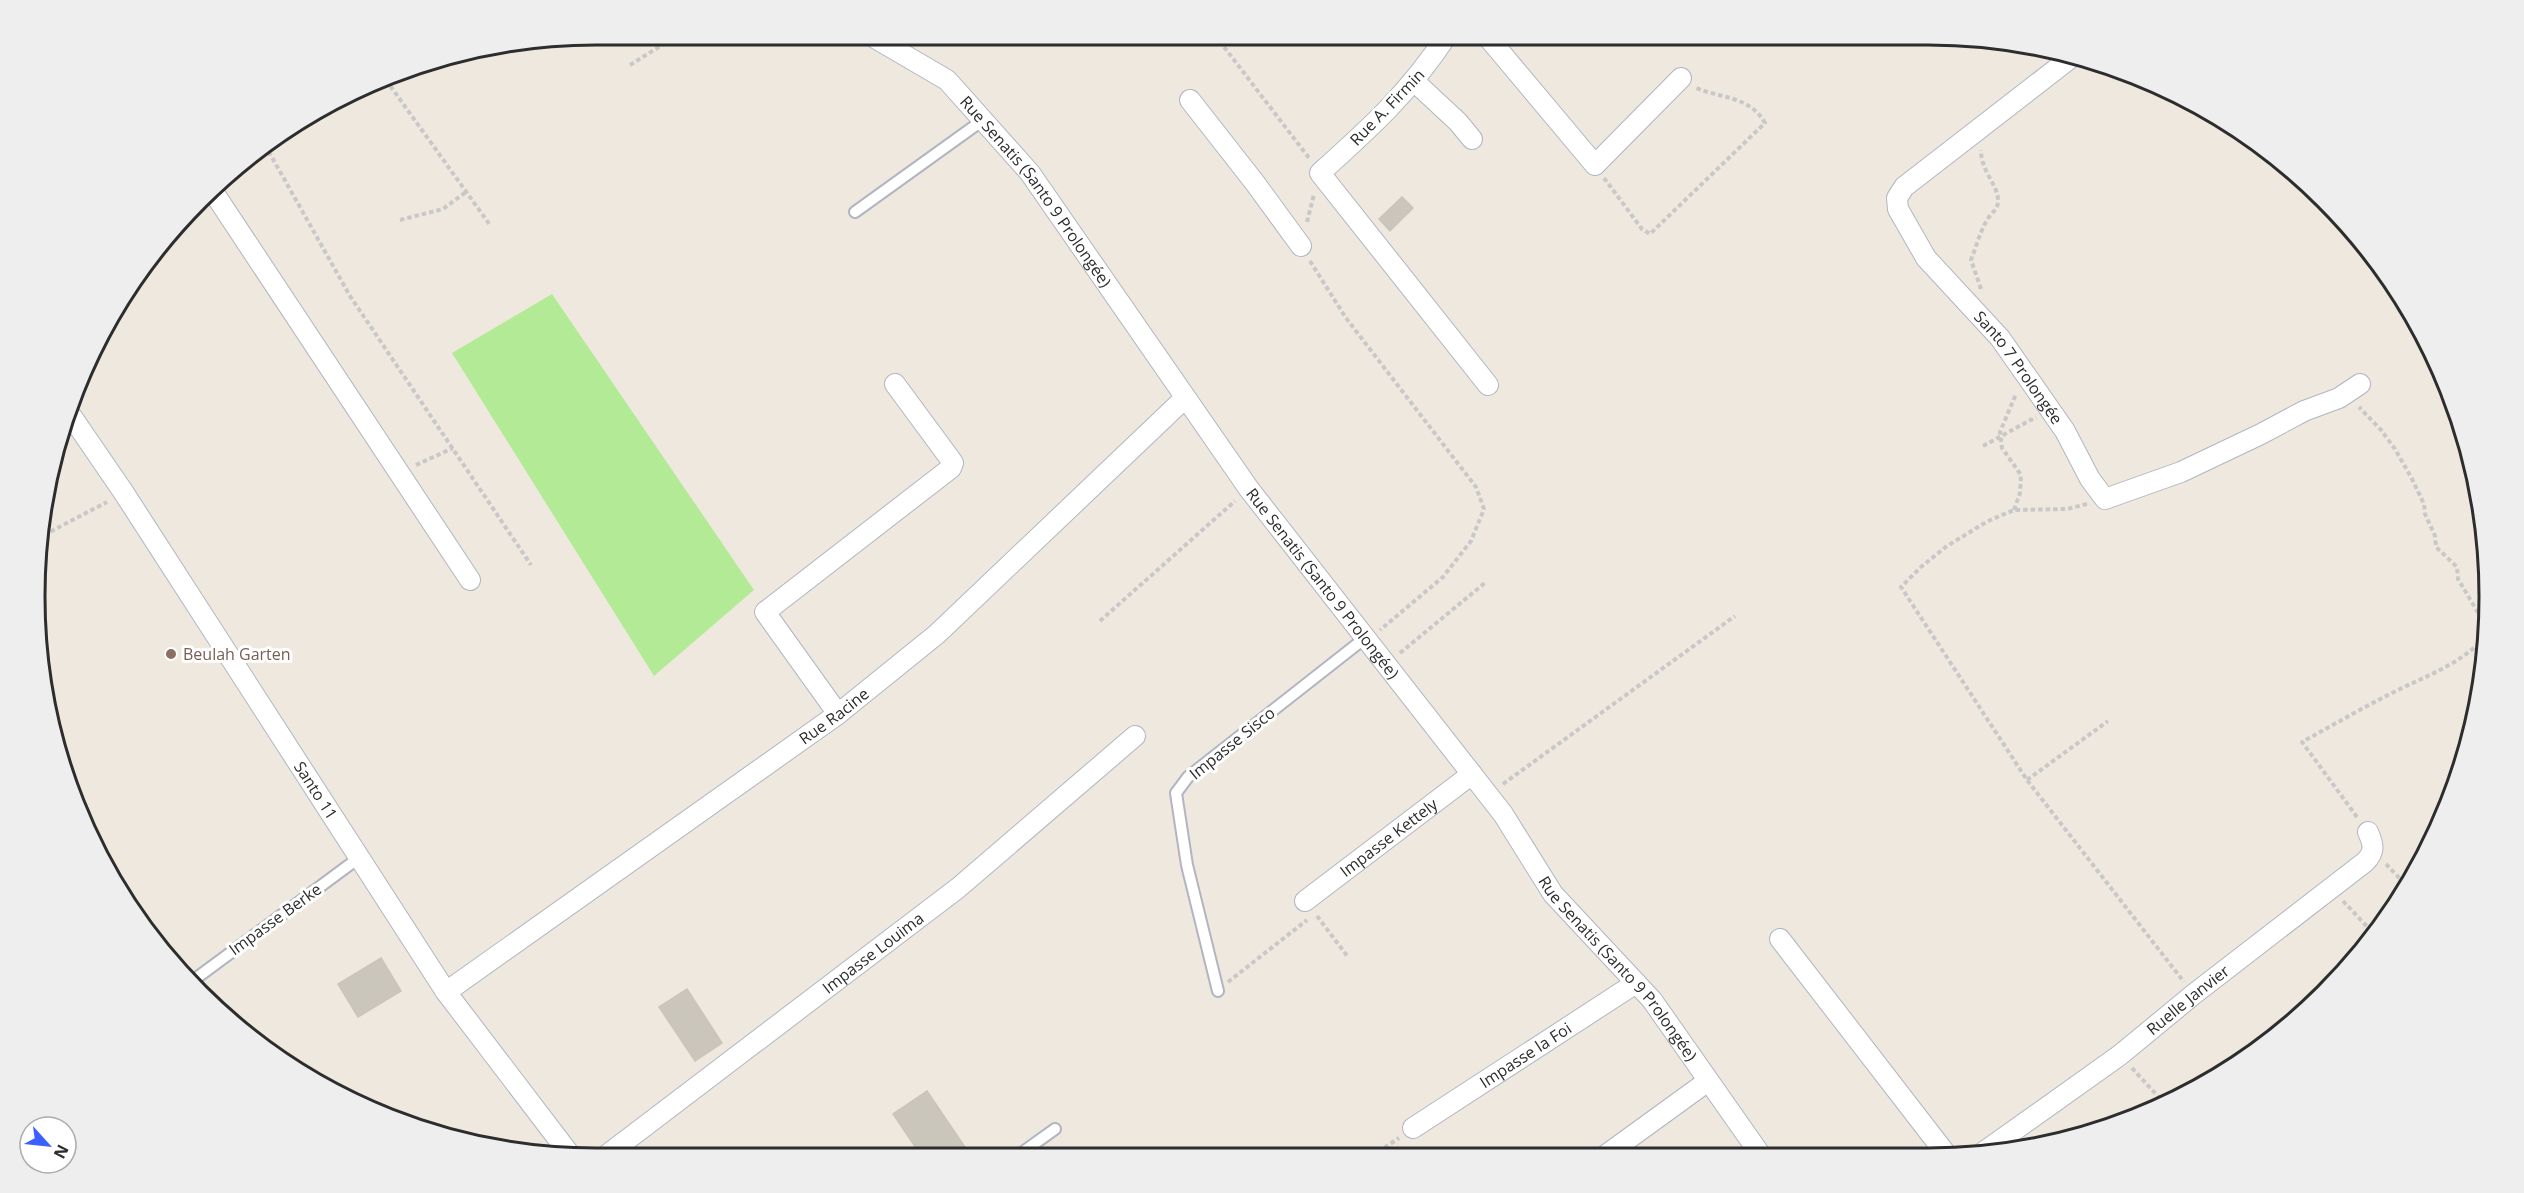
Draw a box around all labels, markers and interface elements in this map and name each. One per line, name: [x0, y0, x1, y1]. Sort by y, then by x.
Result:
street label: Rue A. Firmin: [1345, 64, 1429, 150]
street label: Rue Senatis (Santo 9 Prolongée): [955, 91, 1117, 292]
street label: Santo 7 Prolongée: [1969, 306, 2068, 429]
street label: Rue Senatis (Santo 9 Prolongée): [1241, 483, 1404, 683]
place label: Beulah Garten: [183, 643, 291, 665]
marker: Beulah Garten: [164, 647, 178, 661]
street label: Rue Racine: [794, 683, 873, 749]
street label: Impasse Sisco: [1185, 702, 1279, 784]
street label: Santo 11: [289, 757, 343, 824]
street label: Impasse Kettely: [1335, 792, 1443, 882]
street label: Rue Senatis (Santo 9 Prolongée): [1533, 872, 1703, 1066]
street label: Impasse Berke: [224, 878, 326, 960]
street label: Impasse Louima: [818, 907, 928, 998]
street label: Ruelle Janvier: [2142, 960, 2234, 1040]
street label: Impasse la Foi: [1475, 1017, 1576, 1093]
north arrow: [18, 1115, 78, 1175]
text: N: [49, 1141, 74, 1163]

